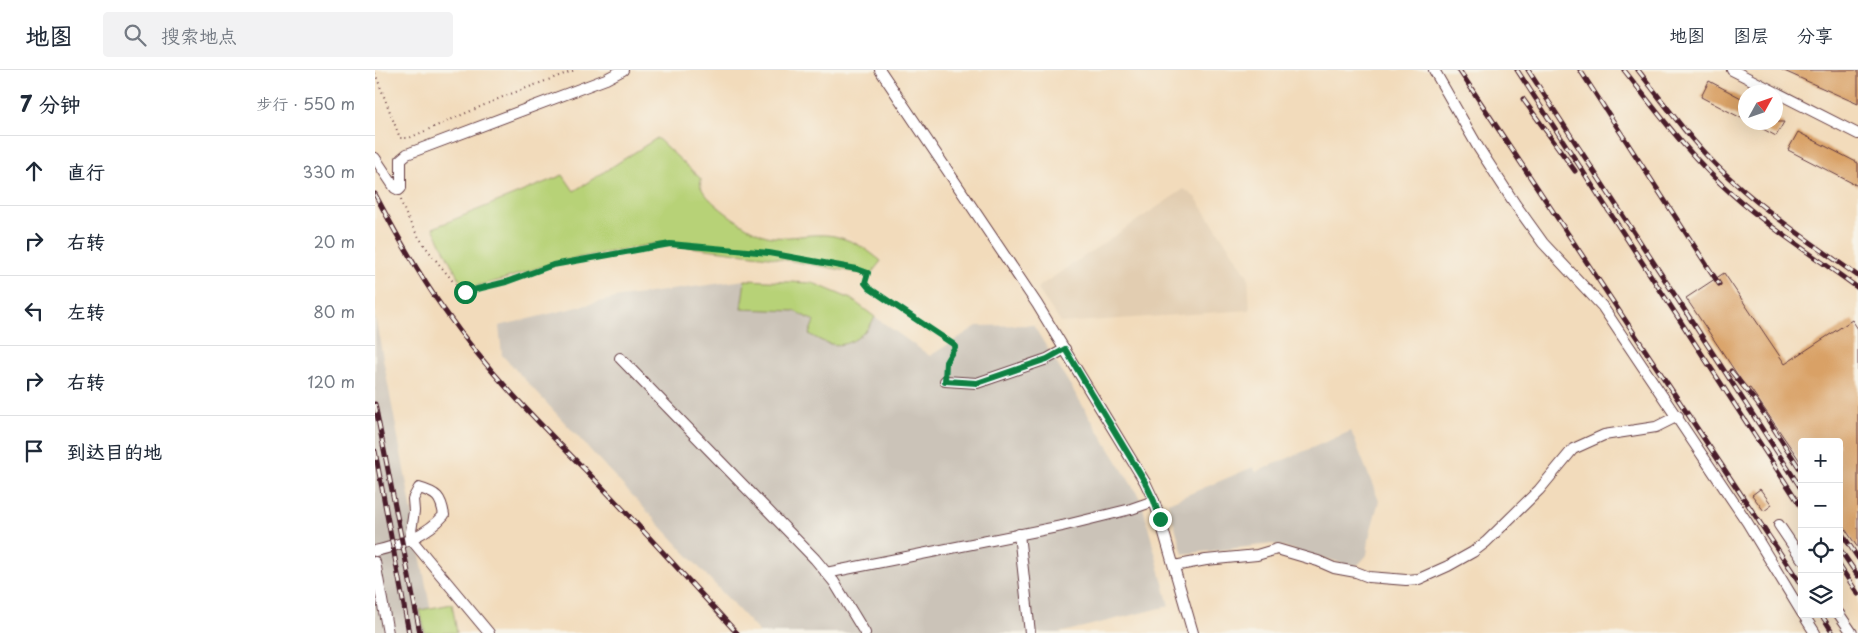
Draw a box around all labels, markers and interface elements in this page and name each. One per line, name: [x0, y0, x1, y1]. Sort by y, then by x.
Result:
search box: [103, 12, 453, 57]
text: 地图: [25, 17, 73, 53]
icon: search: [121, 21, 149, 49]
text: 搜索地点: [161, 21, 237, 49]
text: 地图: [1669, 21, 1705, 48]
text: 图层: [1733, 21, 1769, 48]
text: 分享: [1797, 21, 1833, 48]
north arrow: [1738, 85, 1783, 130]
text: 7 分钟: [20, 87, 81, 119]
text: 步行 · 550 m: [256, 91, 355, 115]
icon: ahead: [20, 157, 48, 185]
text: 直行: [67, 157, 105, 185]
text: 330 m: [302, 159, 355, 183]
icon: right: [20, 227, 48, 255]
text: 右转: [67, 227, 105, 255]
text: 20 m: [314, 229, 355, 253]
route start: [454, 281, 477, 304]
icon: left: [20, 297, 48, 325]
text: 左转: [67, 297, 105, 325]
text: 80 m: [313, 299, 355, 323]
icon: right: [20, 367, 48, 395]
text: 右转: [67, 367, 105, 395]
text: 120 m: [308, 369, 355, 393]
icon: arrive: [20, 437, 48, 465]
text: 到达目的地: [67, 437, 162, 465]
map controls: [1798, 438, 1843, 618]
button: +: [1798, 438, 1843, 483]
button: −: [1798, 483, 1843, 528]
route end: [1149, 508, 1172, 531]
button: locate: [1798, 528, 1843, 573]
button: layers: [1798, 573, 1843, 618]

